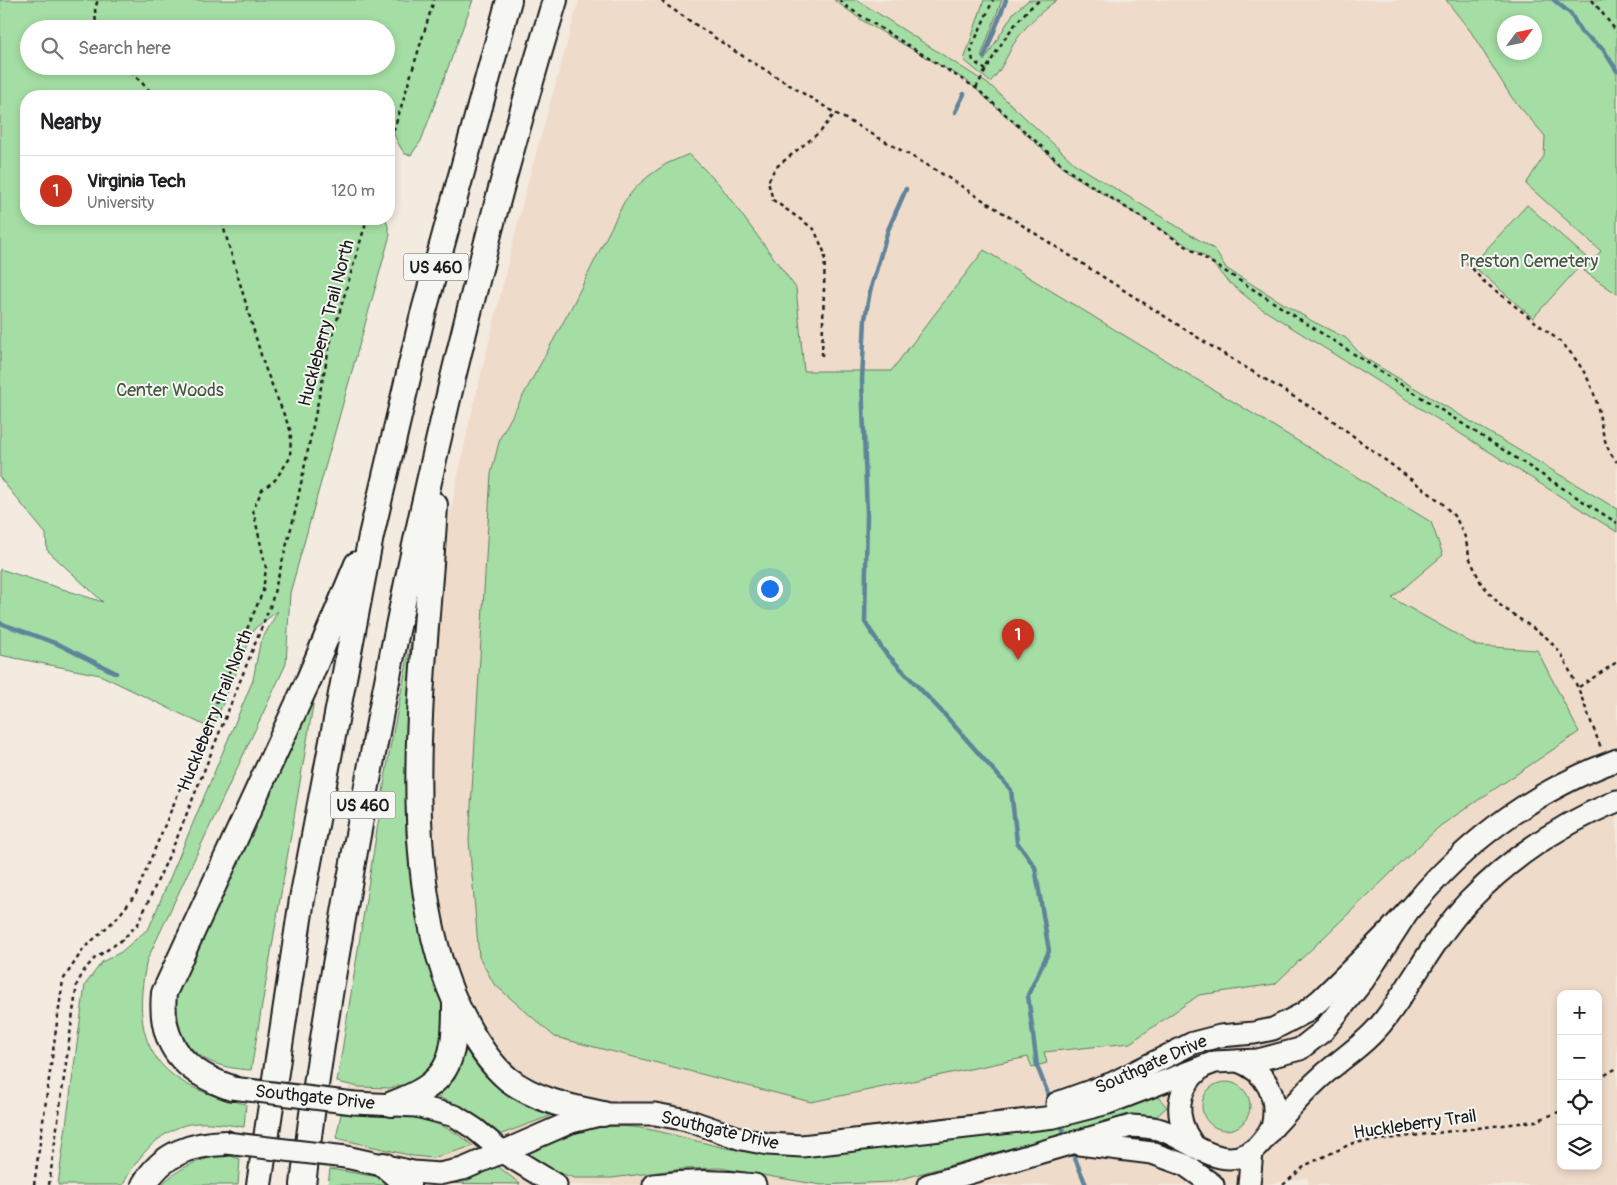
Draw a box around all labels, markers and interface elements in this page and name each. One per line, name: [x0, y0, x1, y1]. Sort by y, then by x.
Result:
north arrow: [1497, 15, 1542, 60]
search box: [20, 20, 395, 75]
icon: search: [38, 34, 66, 62]
text: Search here: [78, 36, 171, 60]
text: Nearby: [40, 109, 101, 136]
text: Virginia Tech: [87, 169, 186, 193]
text: 1: [53, 181, 59, 201]
text: 120 m: [331, 181, 375, 201]
text: University: [87, 193, 154, 213]
street label: Huckleberry Trail North: [293, 237, 360, 409]
park label: Preston Cemetery: [1460, 250, 1598, 273]
road number: US 460: [404, 253, 468, 280]
park label: Center Woods: [116, 379, 224, 402]
your location: [757, 576, 783, 602]
pin: 1: [1002, 619, 1034, 660]
street label: Huckleberry Trail North: [173, 626, 258, 794]
road number: US 460: [330, 792, 396, 818]
map controls: [1557, 990, 1602, 1170]
button: +: [1557, 990, 1602, 1035]
street label: Southgate Drive: [1092, 1029, 1211, 1099]
button: −: [1557, 1035, 1602, 1080]
street label: Southgate Drive: [254, 1080, 376, 1115]
button: locate: [1557, 1080, 1602, 1125]
street label: Huckleberry Trail: [1352, 1104, 1478, 1145]
street label: Southgate Drive: [659, 1106, 781, 1155]
button: layers: [1557, 1125, 1602, 1170]

